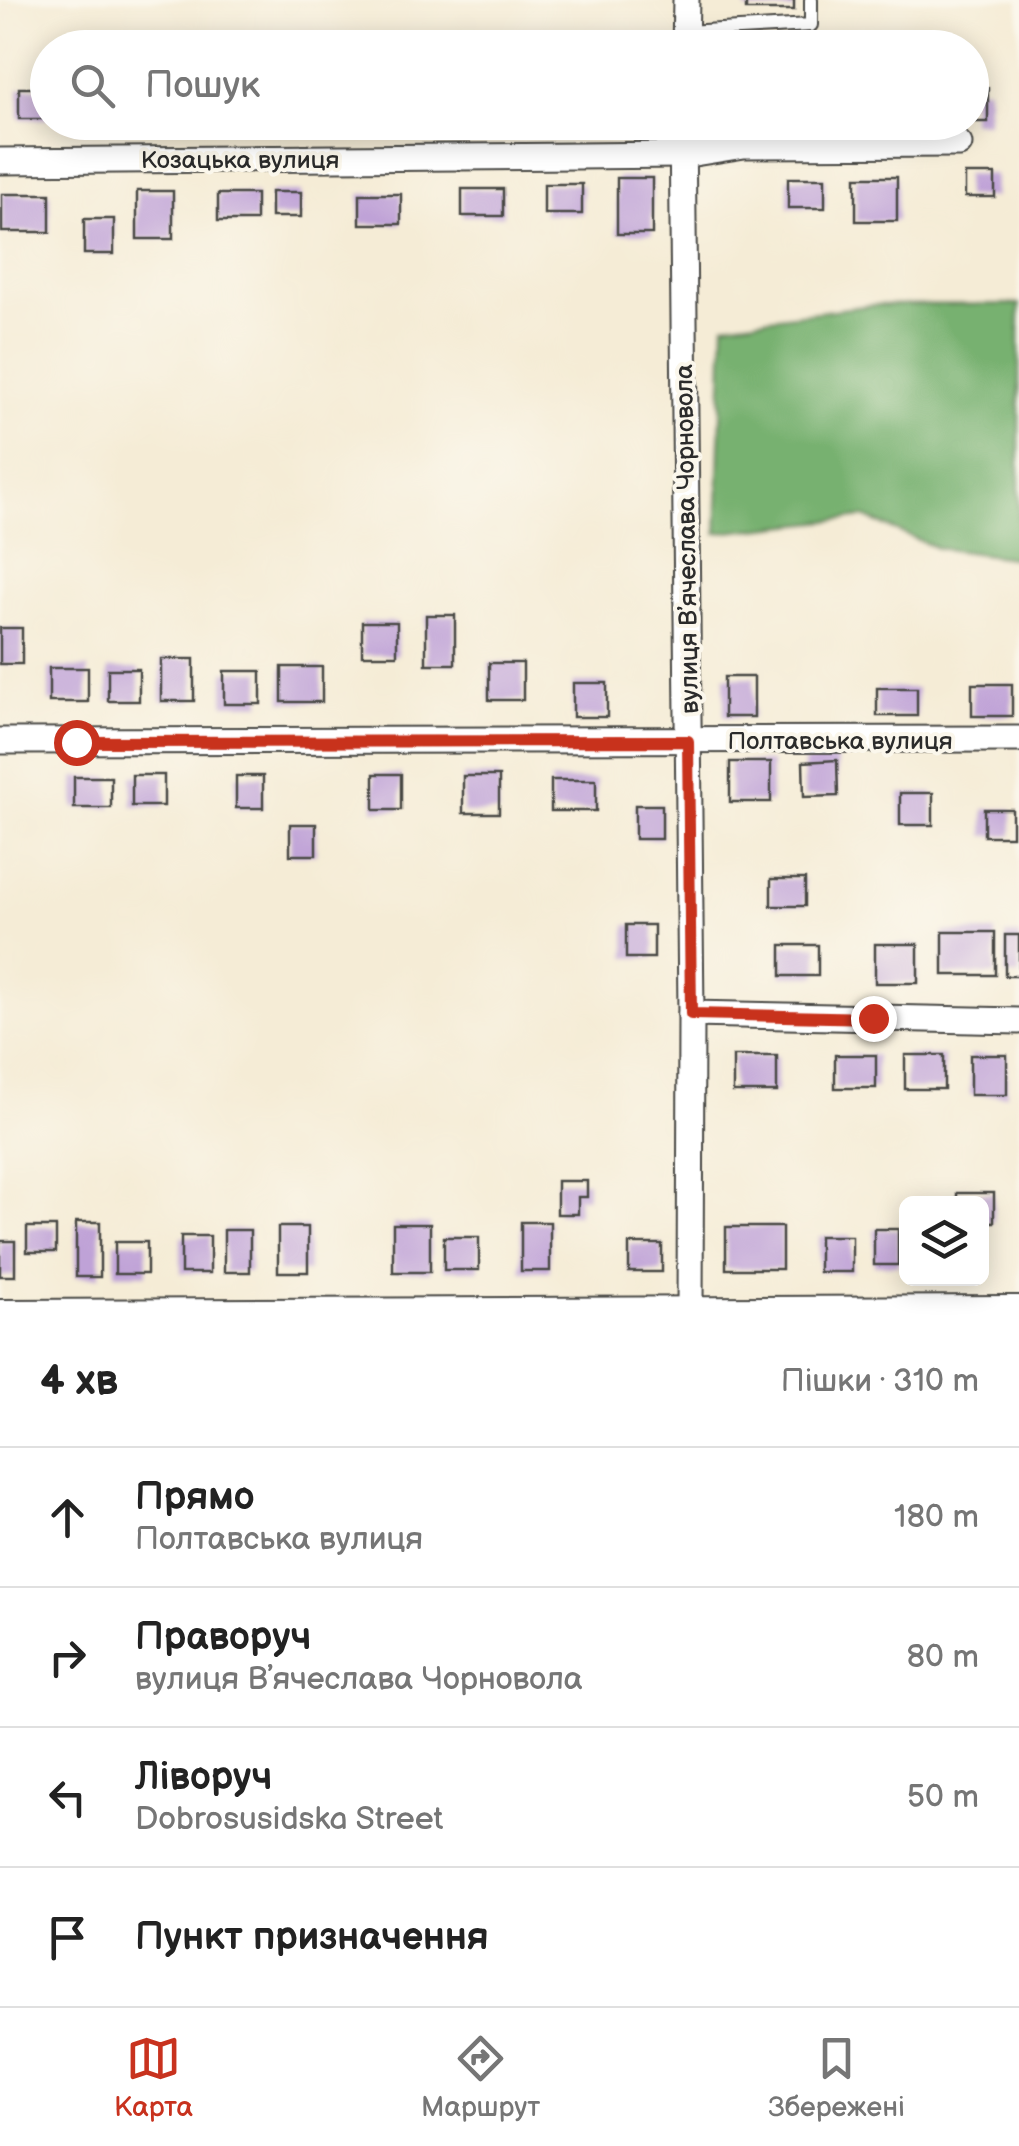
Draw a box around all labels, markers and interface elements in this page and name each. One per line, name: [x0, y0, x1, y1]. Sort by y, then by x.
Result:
search box: [30, 30, 989, 140]
icon: search: [65, 58, 120, 113]
text: Пошук: [145, 63, 260, 108]
street label: Козацька вулиця: [141, 145, 339, 176]
street label: вулиця Вʼячеслава Чорновола: [669, 364, 706, 714]
route start: [54, 720, 100, 766]
street label: Полтавська вулиця: [727, 726, 953, 757]
route end: [851, 996, 897, 1042]
map controls: [899, 1196, 989, 1286]
button: layers: [899, 1196, 989, 1286]
text: 4 хв: [40, 1356, 118, 1407]
text: Пішки · 310 m: [781, 1362, 979, 1401]
text: Прямо: [135, 1475, 254, 1520]
icon: ahead: [40, 1490, 95, 1545]
text: 180 m: [894, 1498, 979, 1537]
text: Полтавська вулиця: [135, 1520, 423, 1559]
text: Праворуч: [135, 1615, 311, 1660]
icon: right: [40, 1630, 95, 1685]
text: 80 m: [906, 1638, 979, 1677]
text: вулиця Вʼячеслава Чорновола: [135, 1660, 583, 1699]
text: Ліворуч: [135, 1755, 272, 1800]
icon: left: [40, 1770, 95, 1825]
text: 50 m: [907, 1778, 979, 1817]
text: Dobrosusidska Street: [135, 1800, 443, 1839]
icon: arrive: [40, 1910, 95, 1965]
text: Пункт призначення: [135, 1915, 489, 1960]
tab: Карта: [114, 2031, 193, 2124]
tab: Маршрут: [421, 2031, 540, 2124]
tab: Збережені: [768, 2031, 905, 2124]

